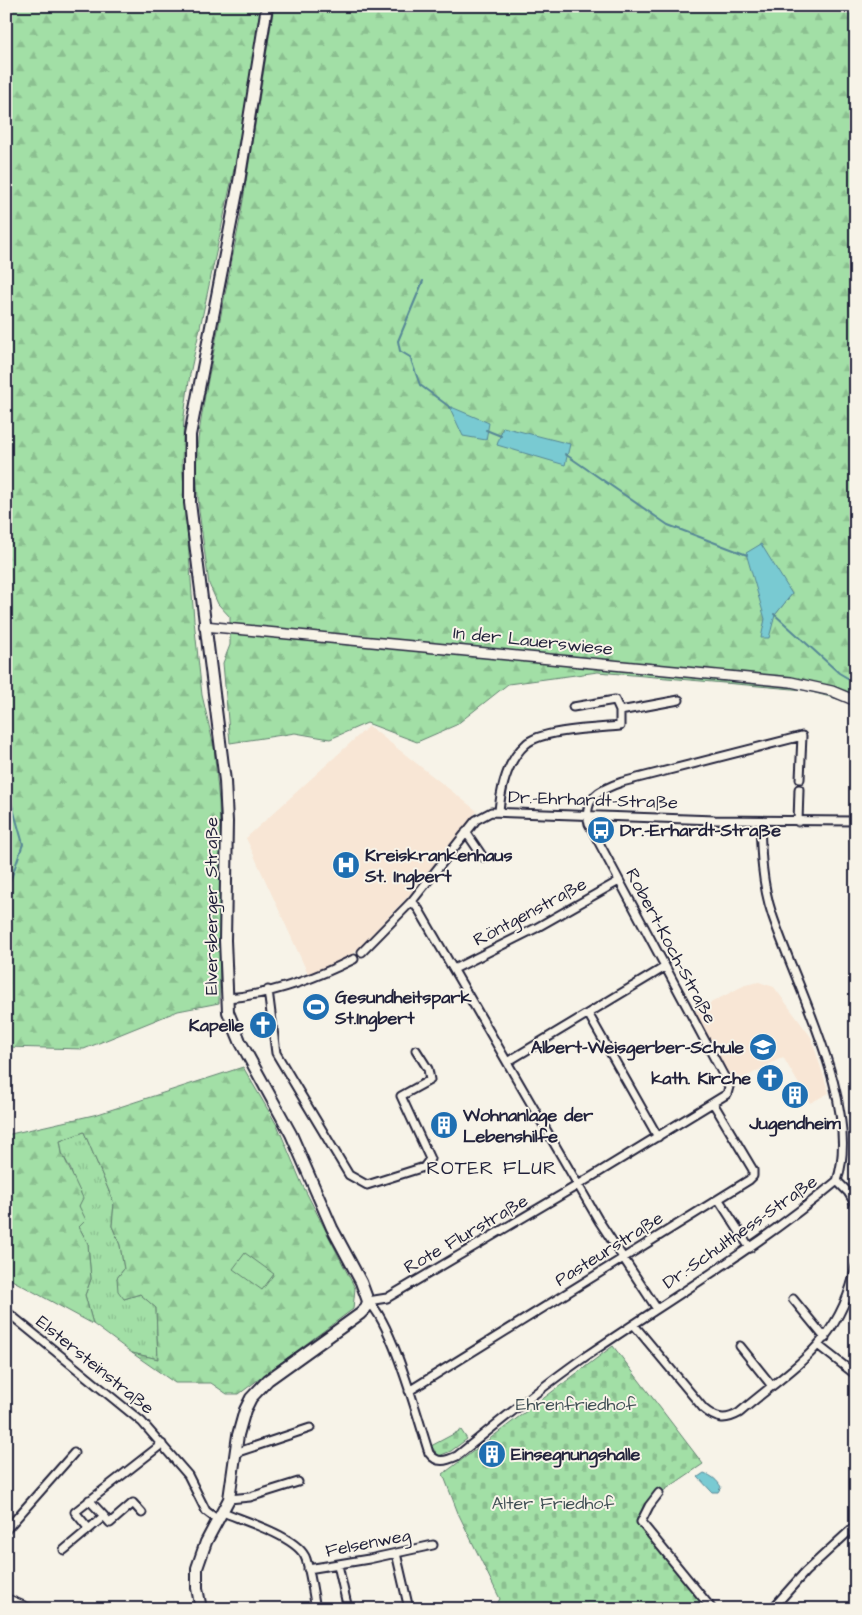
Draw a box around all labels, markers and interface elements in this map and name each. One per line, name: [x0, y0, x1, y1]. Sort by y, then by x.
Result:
street label: In der Lauerswiese: [452, 620, 614, 662]
street label: Dr.-Ehrhardt-Straße: [508, 785, 679, 815]
bus stop icon: Dr.-Erhardt-Straße: [586, 815, 616, 845]
street label: Elversberger Straße: [199, 817, 225, 995]
place label: Dr.-Erhardt-Straße: [620, 818, 781, 843]
place label: Kreiskrankenhaus St. Ingbert: [364, 843, 513, 890]
hospital icon: Kreiskrankenhaus St. Ingbert: [331, 850, 361, 880]
street label: Robert-Koch-Straße: [619, 864, 723, 1028]
street label: Röntgenstraße: [469, 871, 592, 953]
place label: Gesundheitspark St.Ingbert: [334, 985, 472, 1032]
sports icon: Gesundheitspark St.Ingbert: [301, 992, 331, 1022]
church icon: Kapelle: [248, 1010, 278, 1040]
place label: Kapelle: [189, 1013, 244, 1038]
school or university icon: Albert-Weisgerber-Schule: [748, 1032, 778, 1062]
place label: Albert-Weisgerber-Schule: [531, 1035, 744, 1061]
church icon: kath. Kirche: [755, 1063, 785, 1093]
place label: kath. Kirche: [651, 1066, 751, 1091]
building icon: Jugendheim: [780, 1080, 810, 1110]
place label: Wohnanlage der Lebenshilfe: [462, 1103, 593, 1149]
building icon: Wohnanlage der Lebenshilfe: [429, 1110, 459, 1140]
place label: Jugendheim: [748, 1111, 842, 1137]
district label: ROTER FLUR: [426, 1155, 558, 1182]
street label: Dr.-Schulthess-Straße: [658, 1169, 823, 1295]
street label: Rote Flurstraße: [399, 1188, 533, 1280]
street label: Pasteurstraße: [550, 1205, 668, 1292]
street label: Elstersteinstraße: [31, 1310, 159, 1421]
park label: Ehrenfriedhof: [516, 1392, 636, 1417]
building icon: Einsegnungshalle: [477, 1439, 507, 1469]
place label: Einsegnungshalle: [511, 1442, 641, 1468]
park label: Alter Friedhof: [492, 1491, 614, 1516]
street label: Felsenweg: [323, 1522, 413, 1564]

